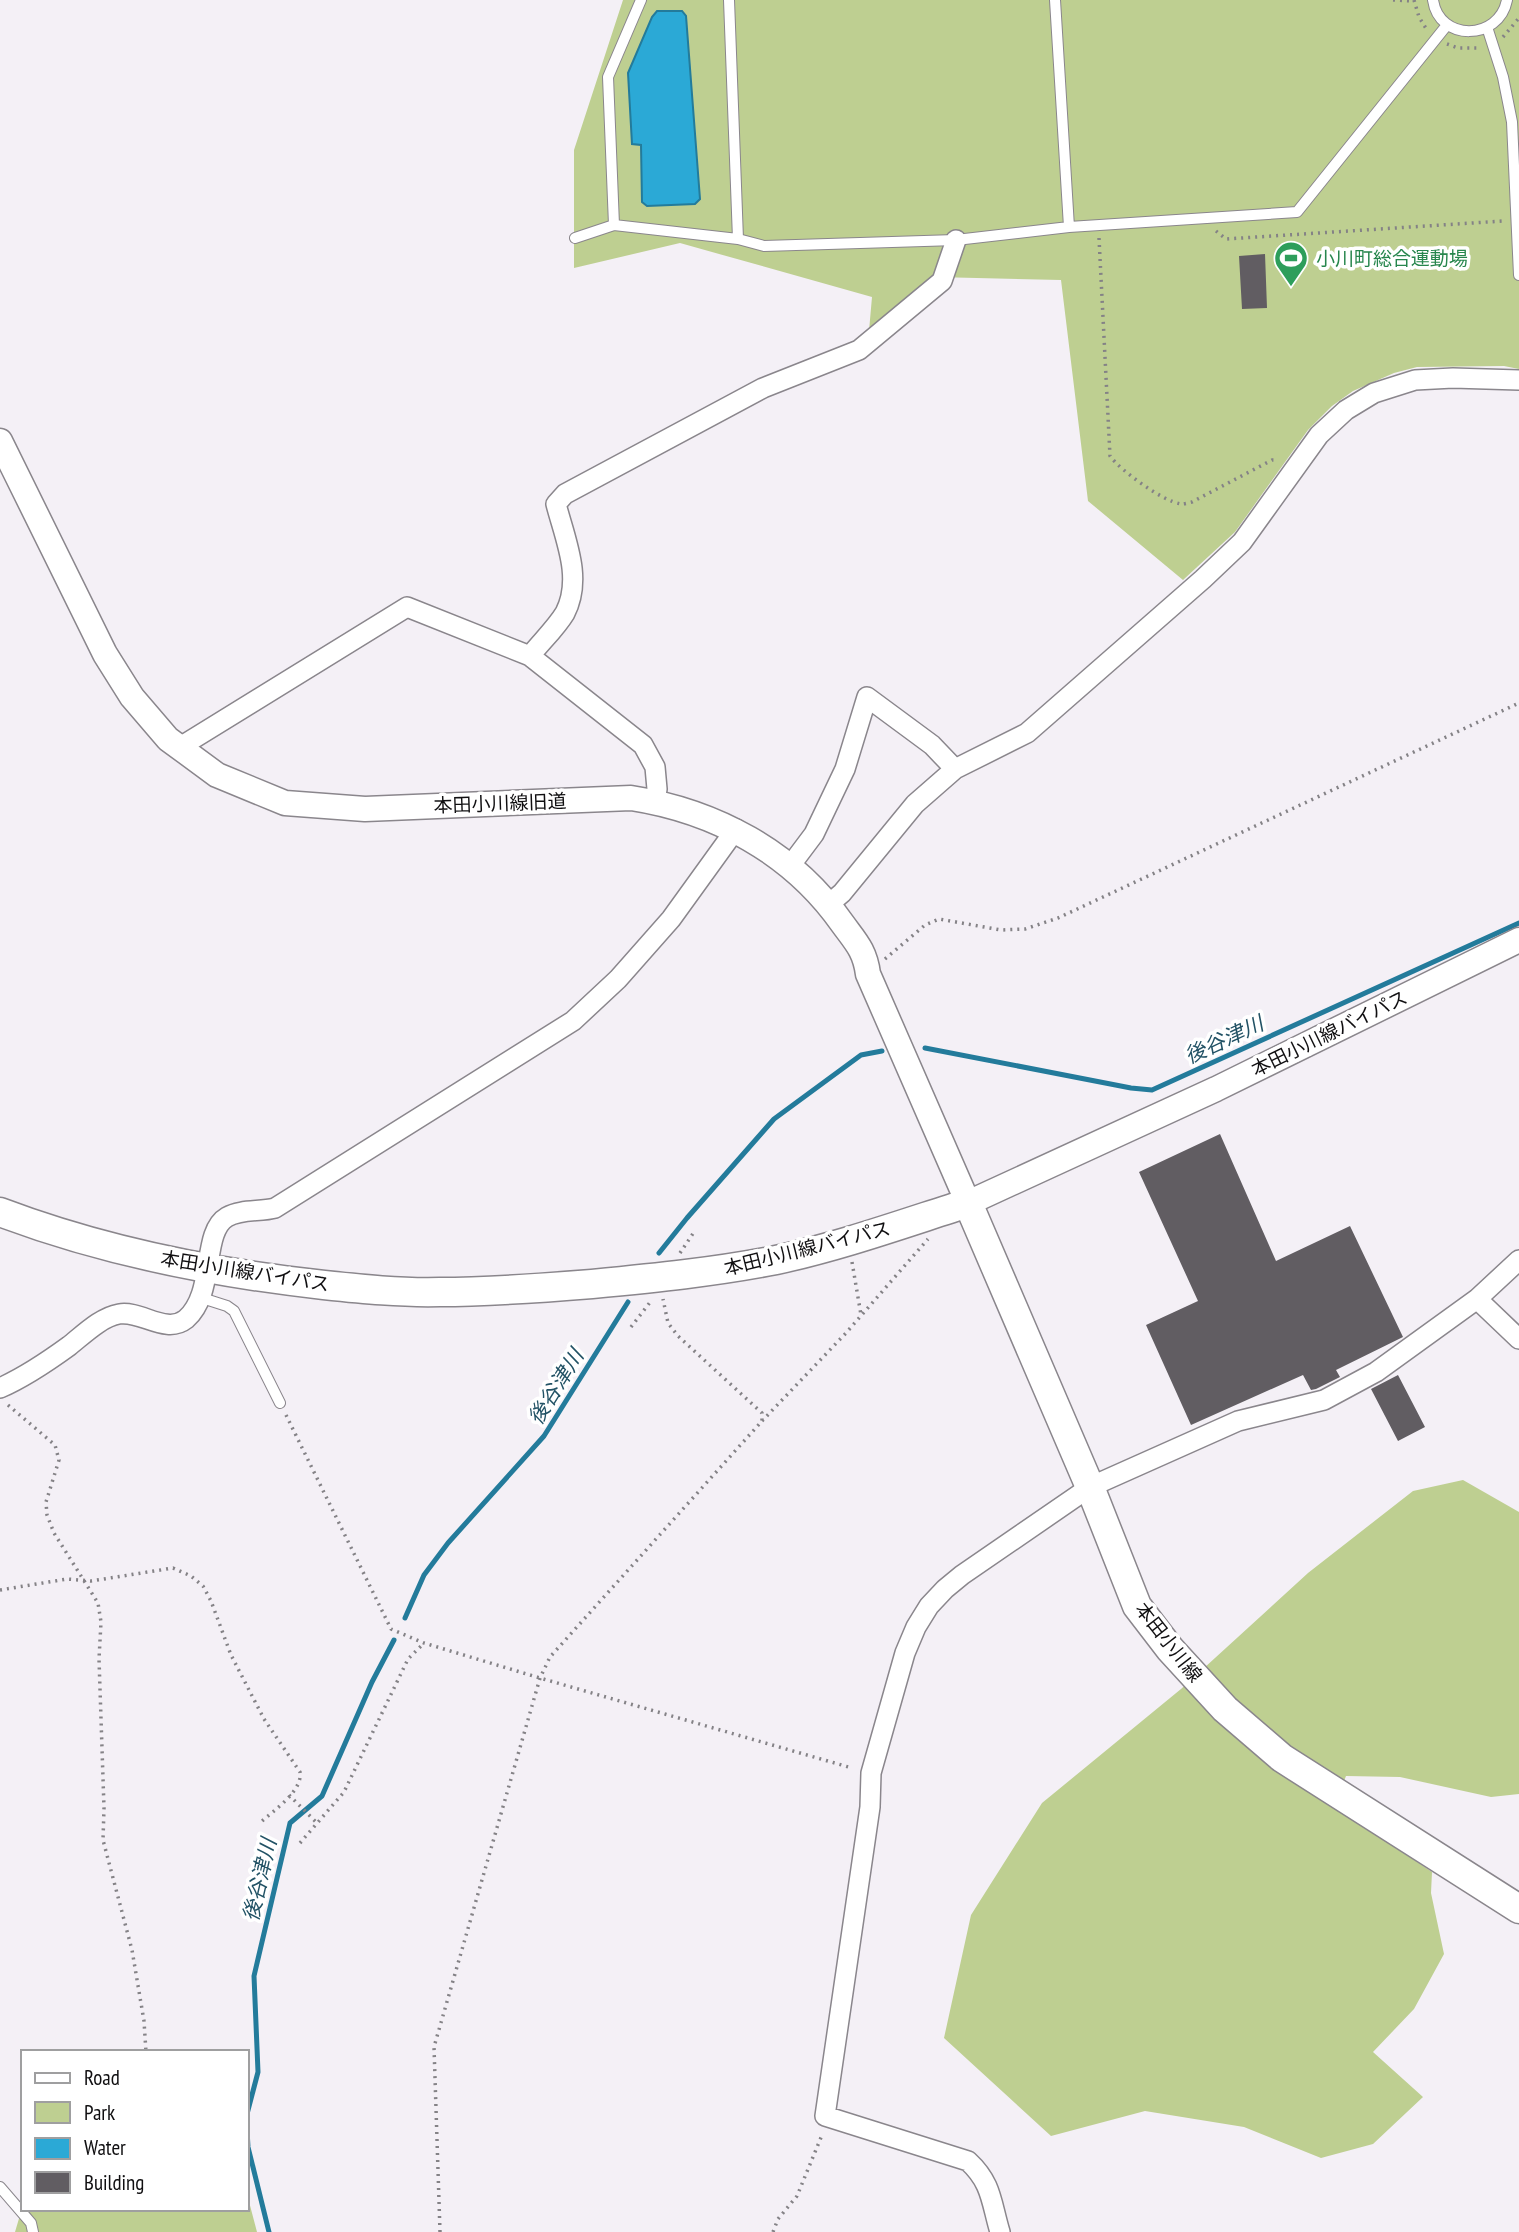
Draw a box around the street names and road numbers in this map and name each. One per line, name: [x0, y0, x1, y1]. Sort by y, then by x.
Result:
street label: 本田小川線旧道: [433, 789, 567, 817]
street label: 本田小川線バイパス: [1247, 985, 1411, 1081]
street label: 本田小川線バイパス: [721, 1216, 893, 1280]
street label: 本田小川線バイパス: [159, 1246, 331, 1296]
street label: 本田小川線: [1130, 1597, 1208, 1687]

